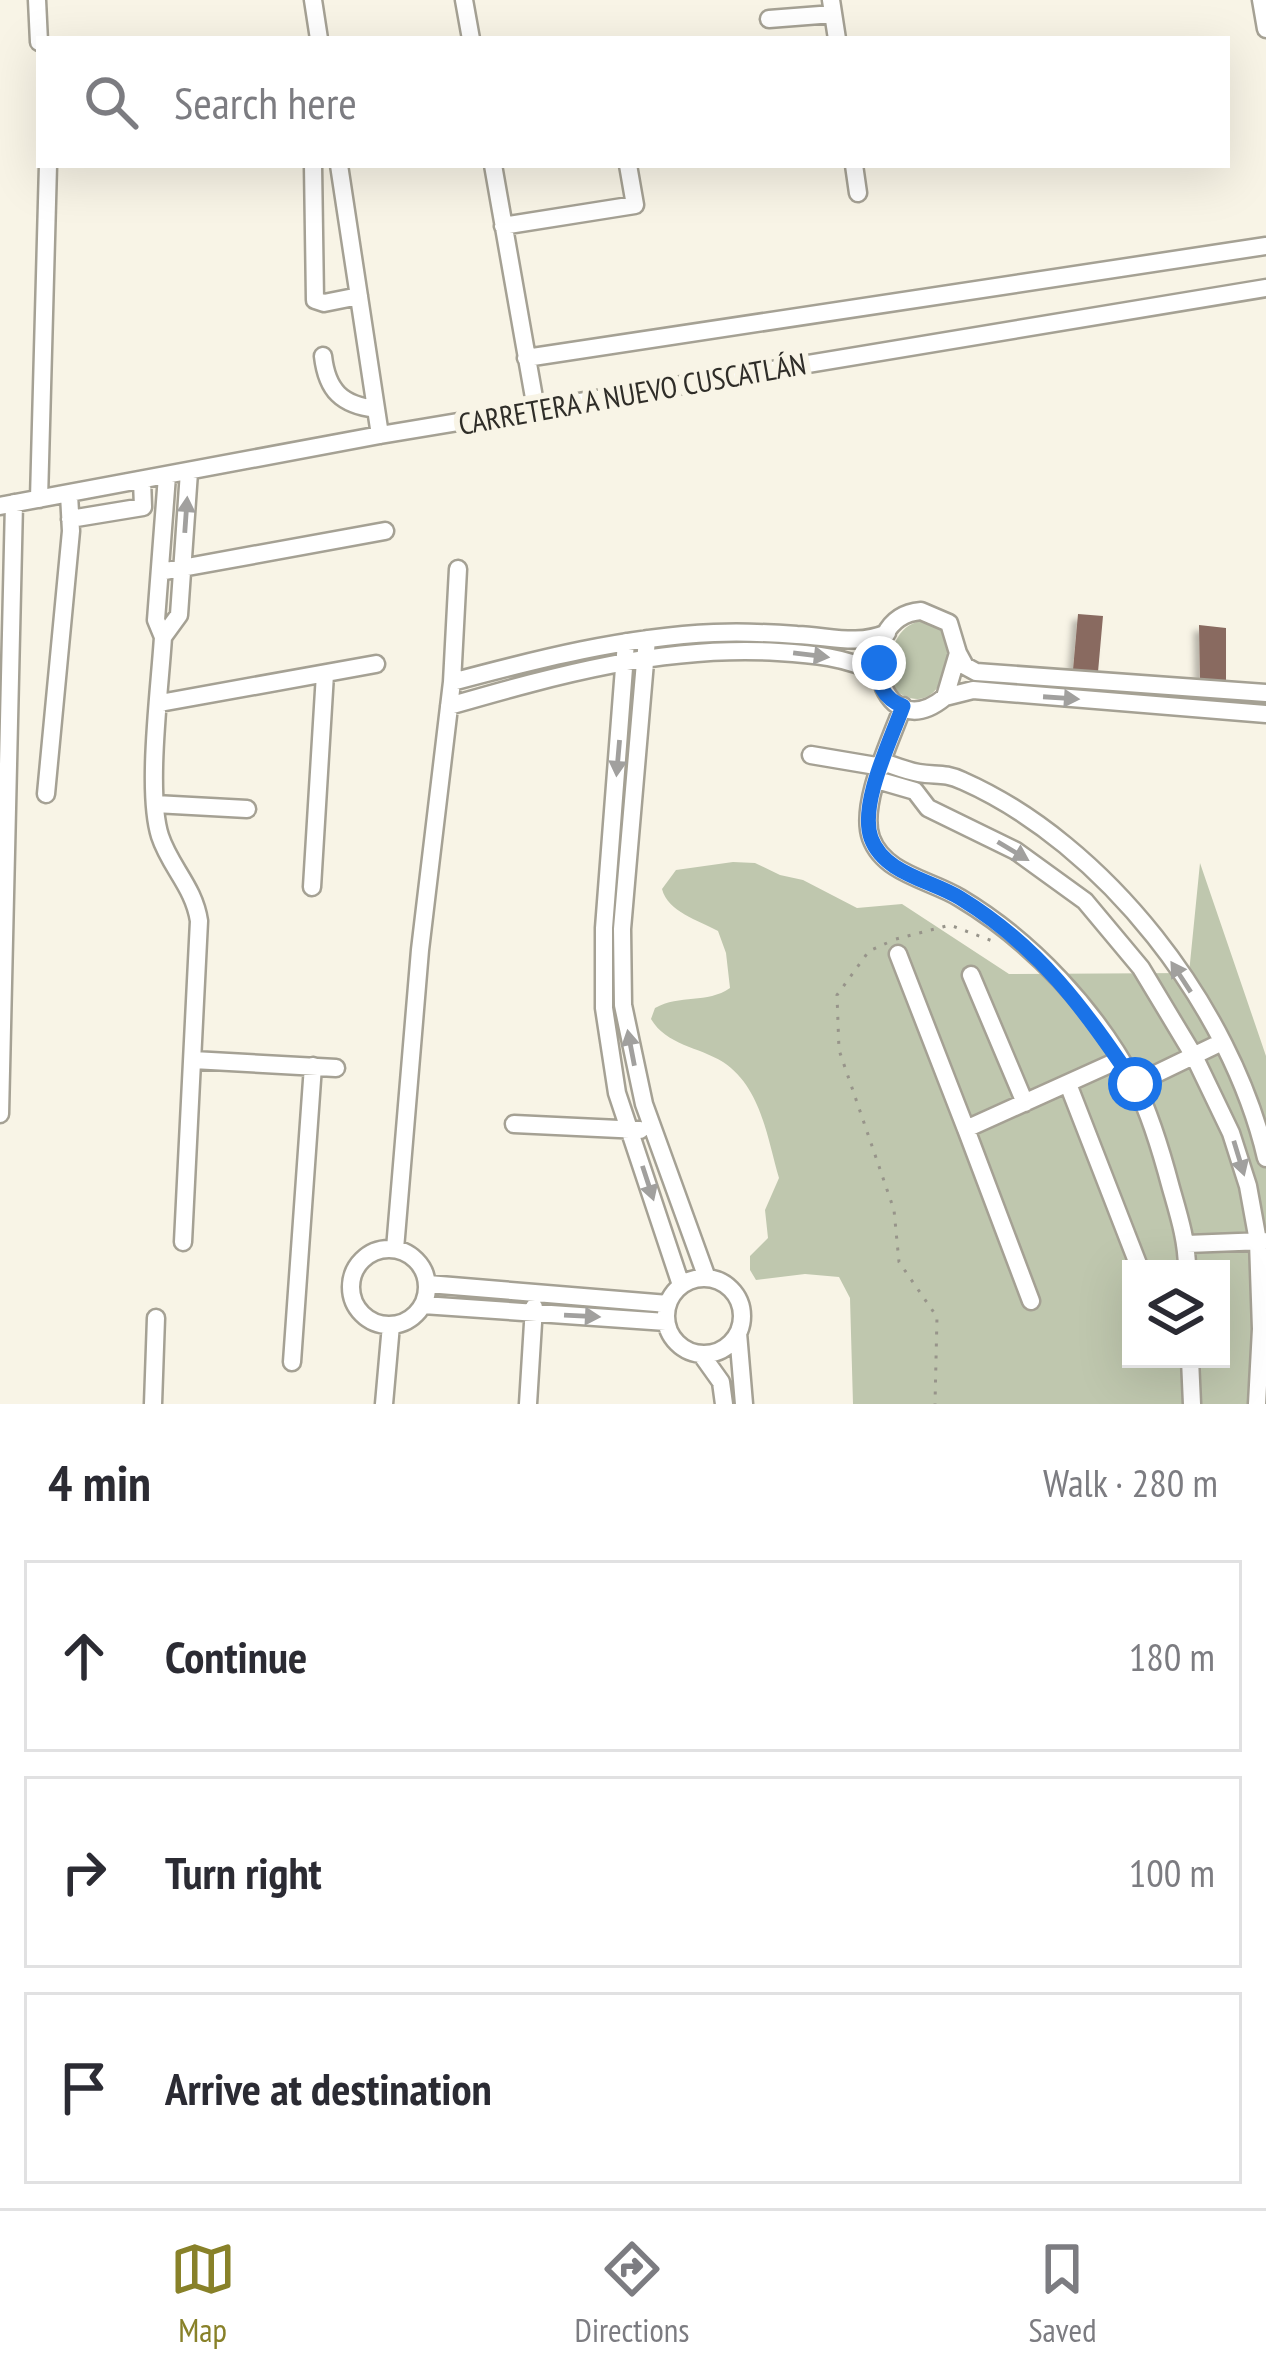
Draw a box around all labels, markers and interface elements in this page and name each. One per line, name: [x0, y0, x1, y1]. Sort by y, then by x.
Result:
search box: [36, 36, 1230, 168]
icon: search: [78, 69, 144, 135]
text: Search here: [174, 73, 357, 131]
street label: CARRETERA A NUEVO CUSCATLÁN: [455, 343, 809, 443]
one-way arrow: [177, 496, 196, 533]
route end: [852, 636, 906, 690]
one-way arrow: [793, 646, 830, 665]
one-way arrow: [1042, 689, 1080, 708]
one-way arrow: [608, 740, 627, 777]
one-way arrow: [996, 840, 1030, 861]
one-way arrow: [1171, 961, 1193, 994]
one-way arrow: [621, 1028, 640, 1066]
route start: [1108, 1057, 1162, 1111]
one-way arrow: [1231, 1140, 1249, 1177]
one-way arrow: [639, 1165, 658, 1202]
map controls: [1122, 1260, 1230, 1368]
button: layers: [1122, 1260, 1230, 1368]
one-way arrow: [564, 1307, 601, 1326]
text: 4 min: [48, 1449, 151, 1515]
text: Walk · 280 m: [1043, 1457, 1218, 1508]
icon: ahead: [51, 1623, 117, 1689]
text: Continue: [165, 1627, 307, 1685]
text: 180 m: [1129, 1631, 1215, 1682]
icon: right: [51, 1839, 117, 1905]
text: Turn right: [165, 1843, 322, 1901]
text: 100 m: [1129, 1847, 1215, 1898]
icon: arrive: [51, 2055, 117, 2121]
text: Arrive at destination: [165, 2059, 492, 2117]
tab: Map: [170, 2236, 236, 2351]
tab: Directions: [575, 2236, 689, 2351]
tab: Saved: [1028, 2236, 1096, 2351]

